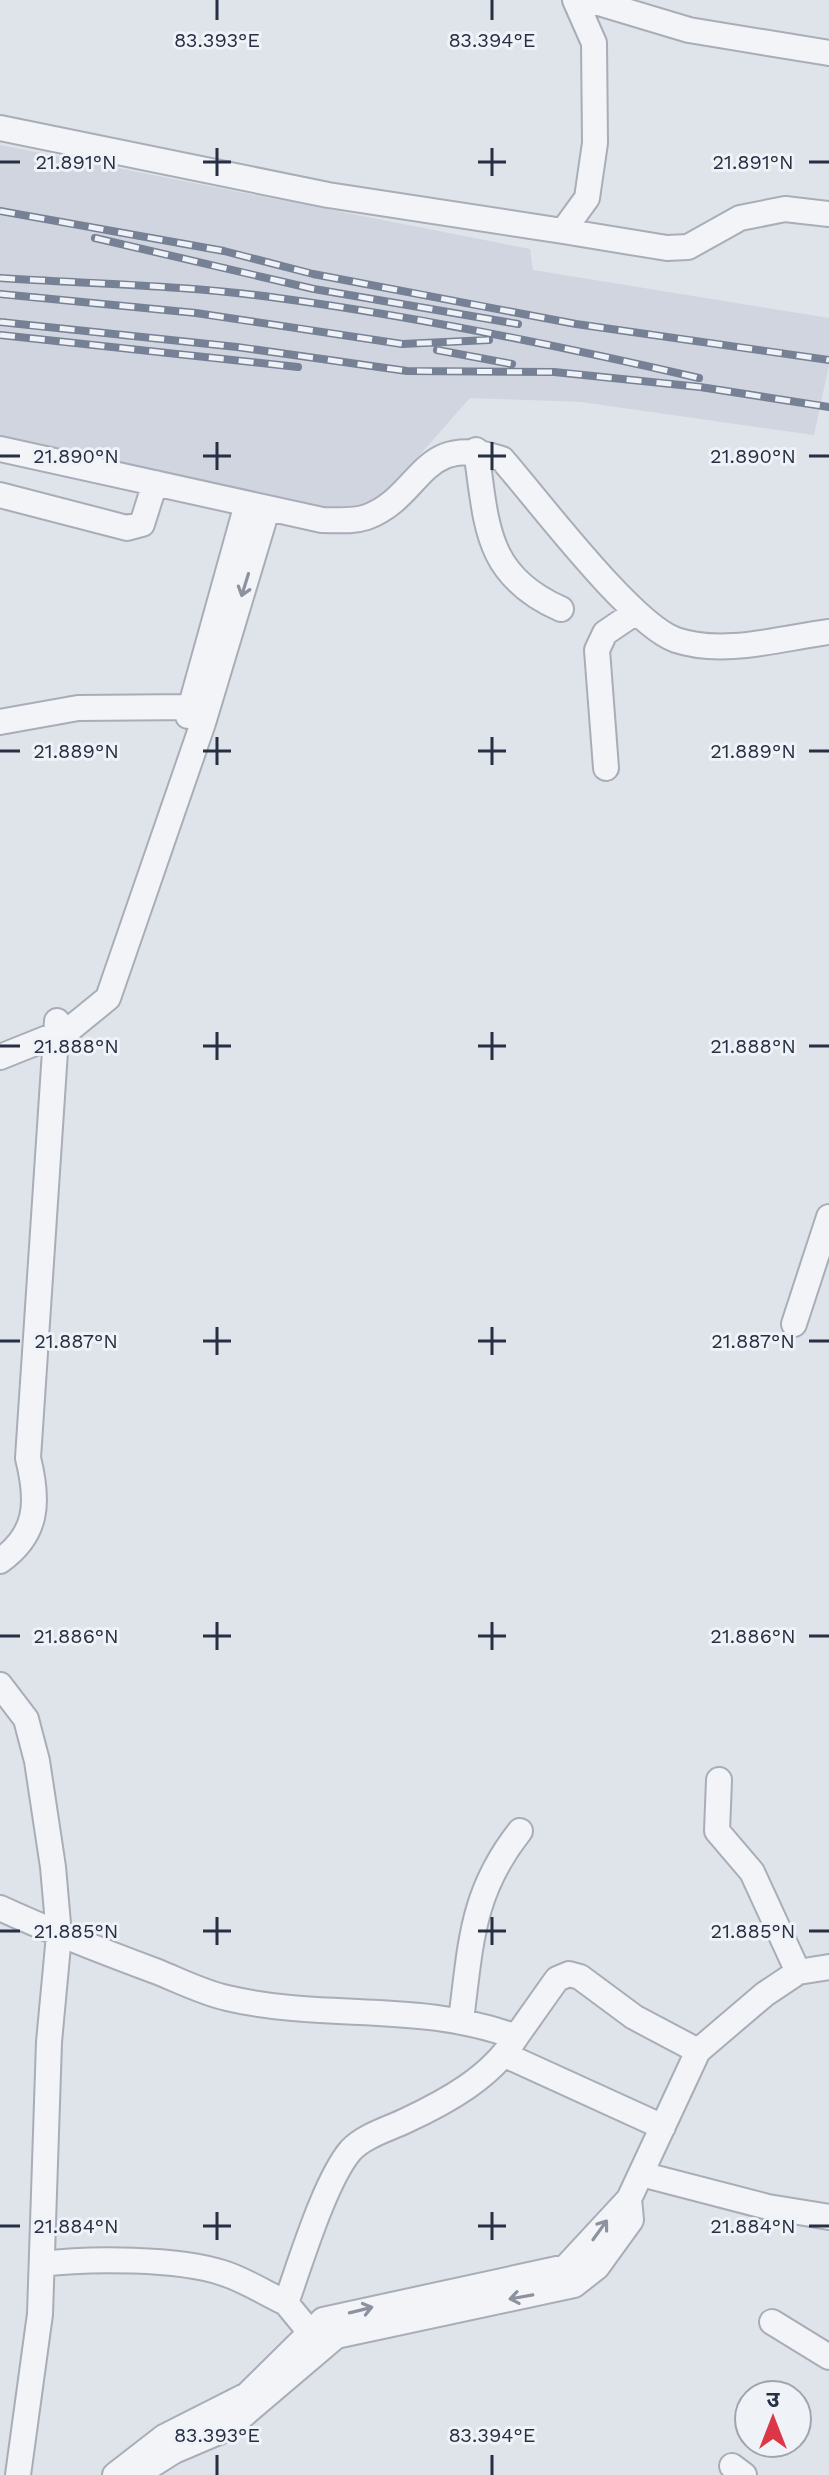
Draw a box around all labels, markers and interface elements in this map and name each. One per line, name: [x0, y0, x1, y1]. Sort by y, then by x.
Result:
text: 83.393°E: [174, 28, 260, 52]
text: 83.394°E: [448, 28, 536, 52]
text: 21.891°N: [35, 150, 117, 174]
text: 21.891°N: [712, 150, 794, 174]
text: 21.890°N: [33, 444, 119, 468]
text: 21.890°N: [710, 444, 796, 468]
one-way arrow: [237, 571, 252, 597]
text: 21.889°N: [33, 739, 119, 763]
text: 21.889°N: [710, 739, 796, 763]
text: 21.888°N: [33, 1034, 119, 1058]
text: 21.888°N: [710, 1034, 796, 1058]
text: 21.887°N: [34, 1329, 118, 1353]
text: 21.887°N: [711, 1329, 795, 1353]
text: 21.886°N: [33, 1624, 119, 1648]
text: 21.886°N: [710, 1624, 796, 1648]
text: 21.885°N: [34, 1919, 118, 1943]
text: 21.885°N: [711, 1919, 795, 1943]
text: 21.884°N: [33, 2214, 119, 2238]
text: 21.884°N: [710, 2214, 796, 2238]
one-way arrow: [591, 2220, 608, 2242]
one-way arrow: [509, 2291, 535, 2306]
one-way arrow: [347, 2301, 373, 2316]
north arrow: [733, 2379, 813, 2459]
text: उ: [767, 2387, 781, 2412]
text: 83.393°E: [174, 2423, 260, 2447]
text: 83.394°E: [448, 2423, 536, 2447]

